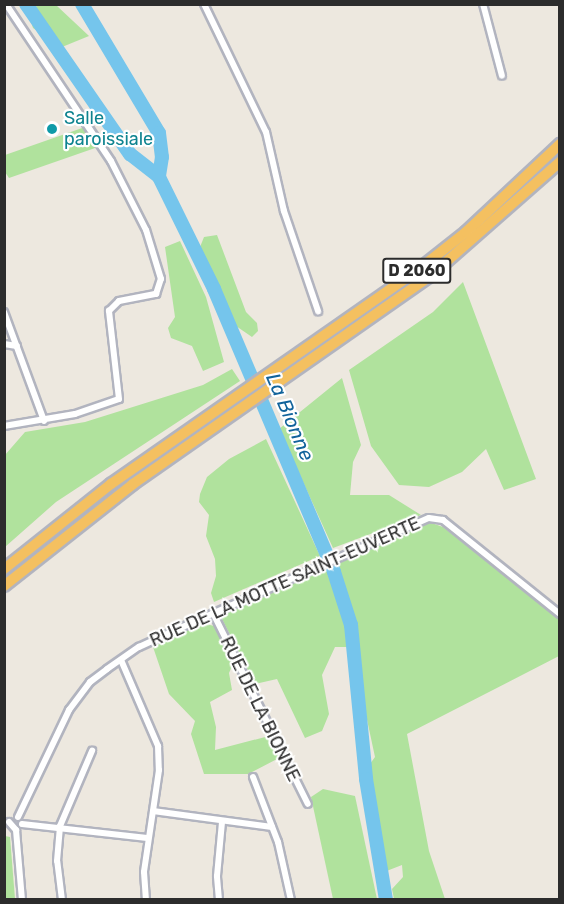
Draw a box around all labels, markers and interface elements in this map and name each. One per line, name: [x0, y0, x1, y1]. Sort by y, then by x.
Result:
place label: Salle paroissiale: [64, 108, 153, 150]
marker: Salle paroissiale: [45, 122, 59, 136]
road number: D 2060: [381, 258, 453, 284]
water label: La Bionne: [261, 370, 319, 464]
street label: RUE DE LA MOTTE SAINT-EUVERTE: [146, 512, 424, 652]
street label: RUE DE LA BIONNE: [215, 633, 305, 785]

